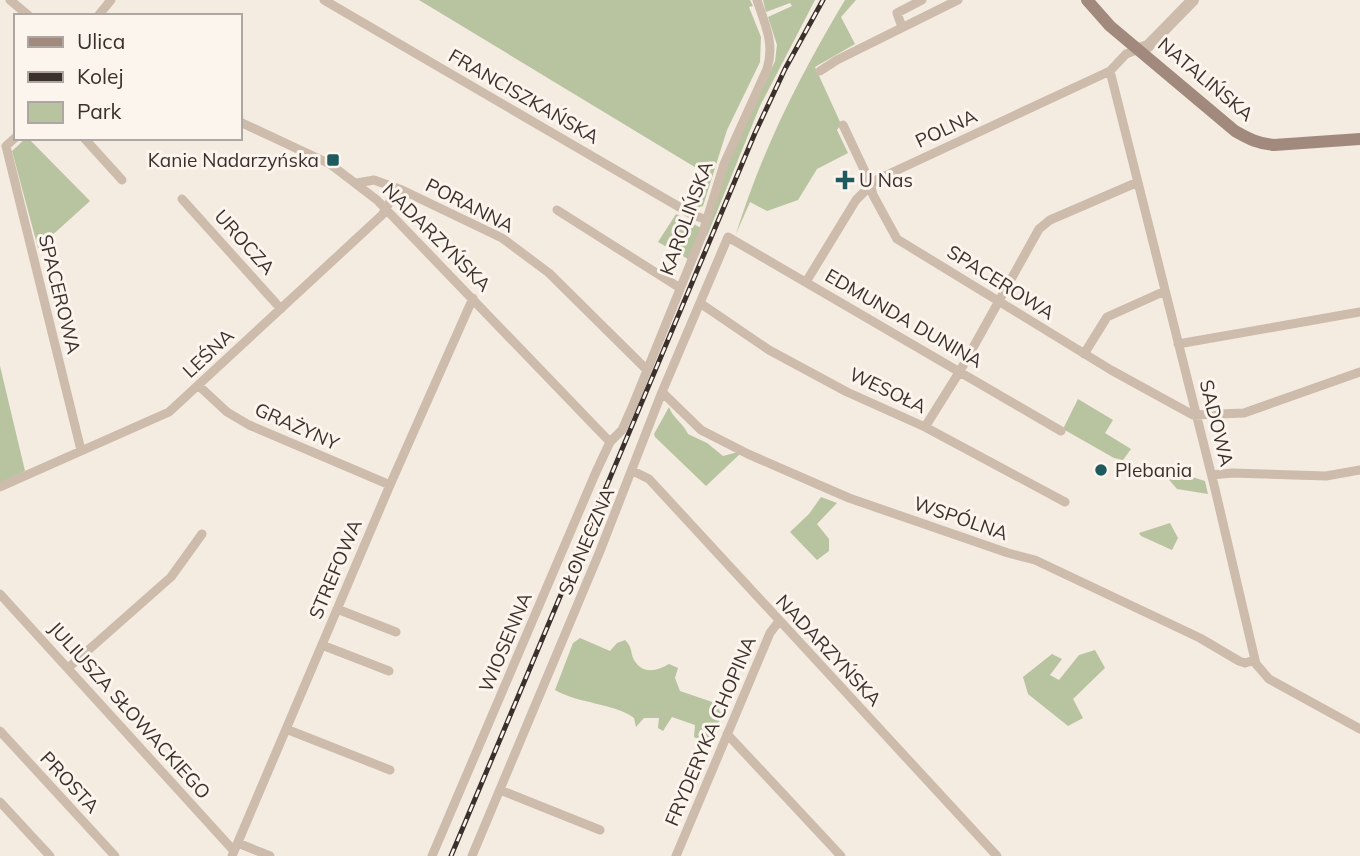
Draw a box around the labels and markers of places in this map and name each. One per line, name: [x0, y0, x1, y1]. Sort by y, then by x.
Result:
place label: Kanie Nadarzyńska: [148, 148, 319, 172]
marker: Kanie Nadarzyńska: [325, 152, 341, 168]
place label: U Nas: [859, 168, 913, 192]
marker: U Nas: [837, 172, 853, 188]
place label: Plebania: [1115, 458, 1192, 482]
marker: Plebania: [1093, 462, 1109, 478]

